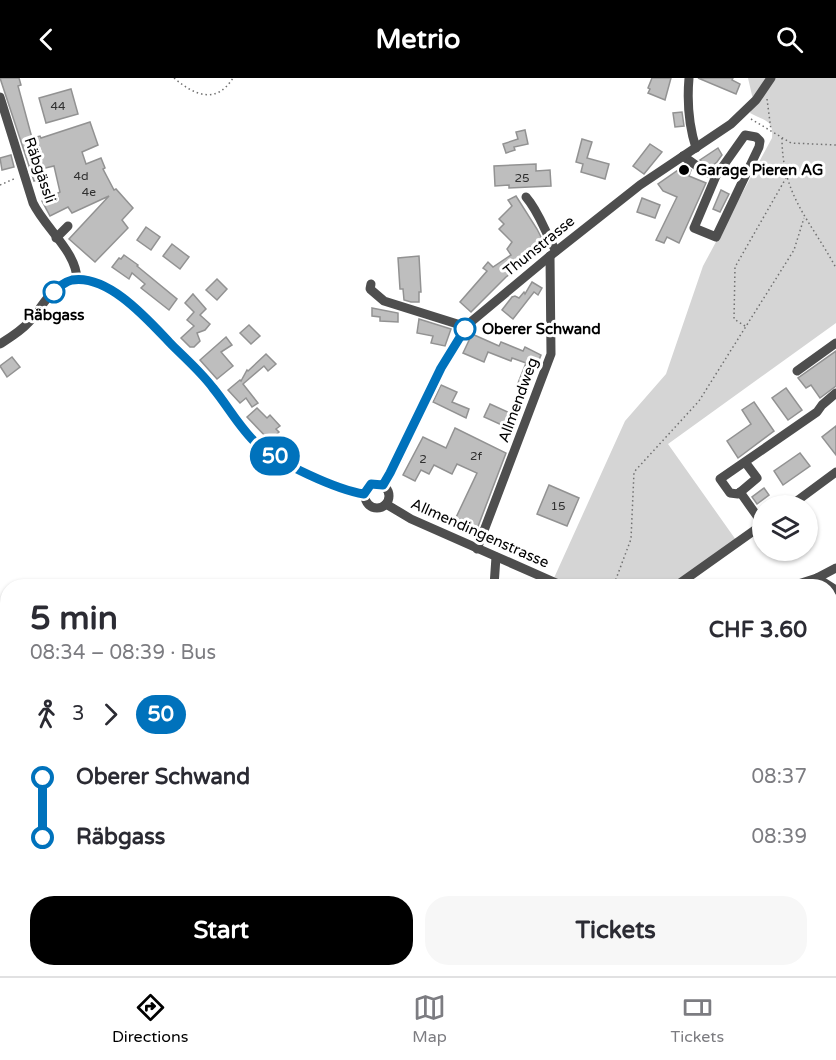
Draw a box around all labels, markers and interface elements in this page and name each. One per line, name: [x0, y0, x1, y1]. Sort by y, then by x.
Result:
icon: back: [30, 23, 63, 56]
text: Metrio: [376, 23, 460, 56]
icon: search: [773, 23, 806, 56]
house number: 44: [50, 99, 66, 113]
street label: Räbgässli: [20, 135, 60, 205]
place label: Garage Pieren AG: [696, 161, 823, 180]
marker: Garage Pieren AG: [677, 163, 691, 177]
house number: 4d: [73, 169, 89, 183]
house number: 25: [514, 171, 530, 185]
house number: 4e: [82, 185, 96, 199]
street label: Thunstrasse: [500, 212, 578, 280]
marker: Räbgass: [43, 281, 65, 303]
place label: Räbgass: [24, 306, 84, 325]
marker: Oberer Schwand: [454, 318, 476, 340]
place label: Oberer Schwand: [482, 320, 601, 338]
street label: Allmendweg: [494, 355, 542, 445]
line badge: 50: [248, 436, 302, 476]
text: 50: [262, 444, 288, 469]
house number: 2f: [470, 449, 482, 463]
house number: 2: [419, 452, 427, 466]
street label: Allmendingenstrasse: [408, 494, 552, 572]
map controls: [752, 495, 818, 561]
button: layers: [752, 495, 818, 561]
house number: 15: [550, 499, 566, 513]
text: 5 min: [30, 599, 118, 638]
text: CHF 3.60: [709, 617, 807, 643]
text: 08:34 – 08:39 · Bus: [30, 641, 216, 665]
icon: walk: [30, 698, 63, 731]
icon: forward: [94, 698, 127, 731]
text: 3: [72, 702, 85, 726]
text: 50: [148, 702, 174, 727]
text: Oberer Schwand: [76, 764, 250, 790]
text: 08:37: [752, 765, 807, 789]
text: Räbgass: [76, 824, 165, 850]
text: 08:39: [752, 825, 807, 849]
button: Start: [30, 896, 413, 965]
button: Tickets: [425, 896, 807, 965]
tab: Directions: [112, 991, 188, 1047]
tab: Map: [412, 991, 447, 1047]
tab: Tickets: [671, 991, 724, 1047]

